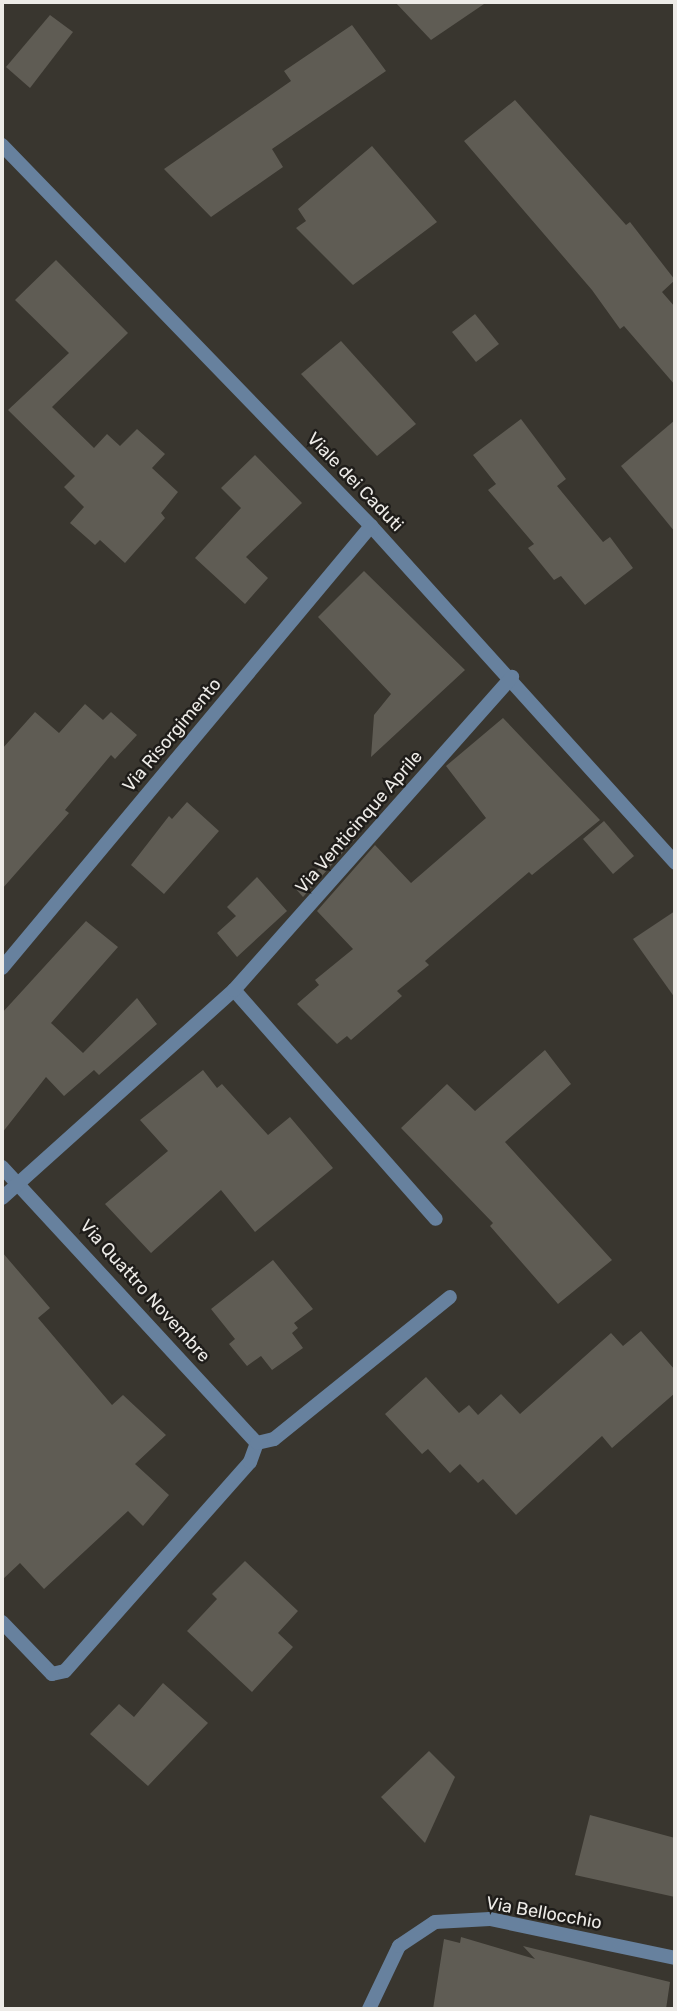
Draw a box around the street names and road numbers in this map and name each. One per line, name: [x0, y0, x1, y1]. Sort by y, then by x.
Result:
street label: Viale dei Caduti: [302, 428, 408, 536]
street label: Via Risorgimento: [118, 674, 226, 796]
street label: Via Venticinque Aprile: [291, 746, 427, 898]
street label: Via Quattro Novembre: [75, 1215, 215, 1367]
street label: Via Bellocchio: [484, 1892, 604, 1934]

